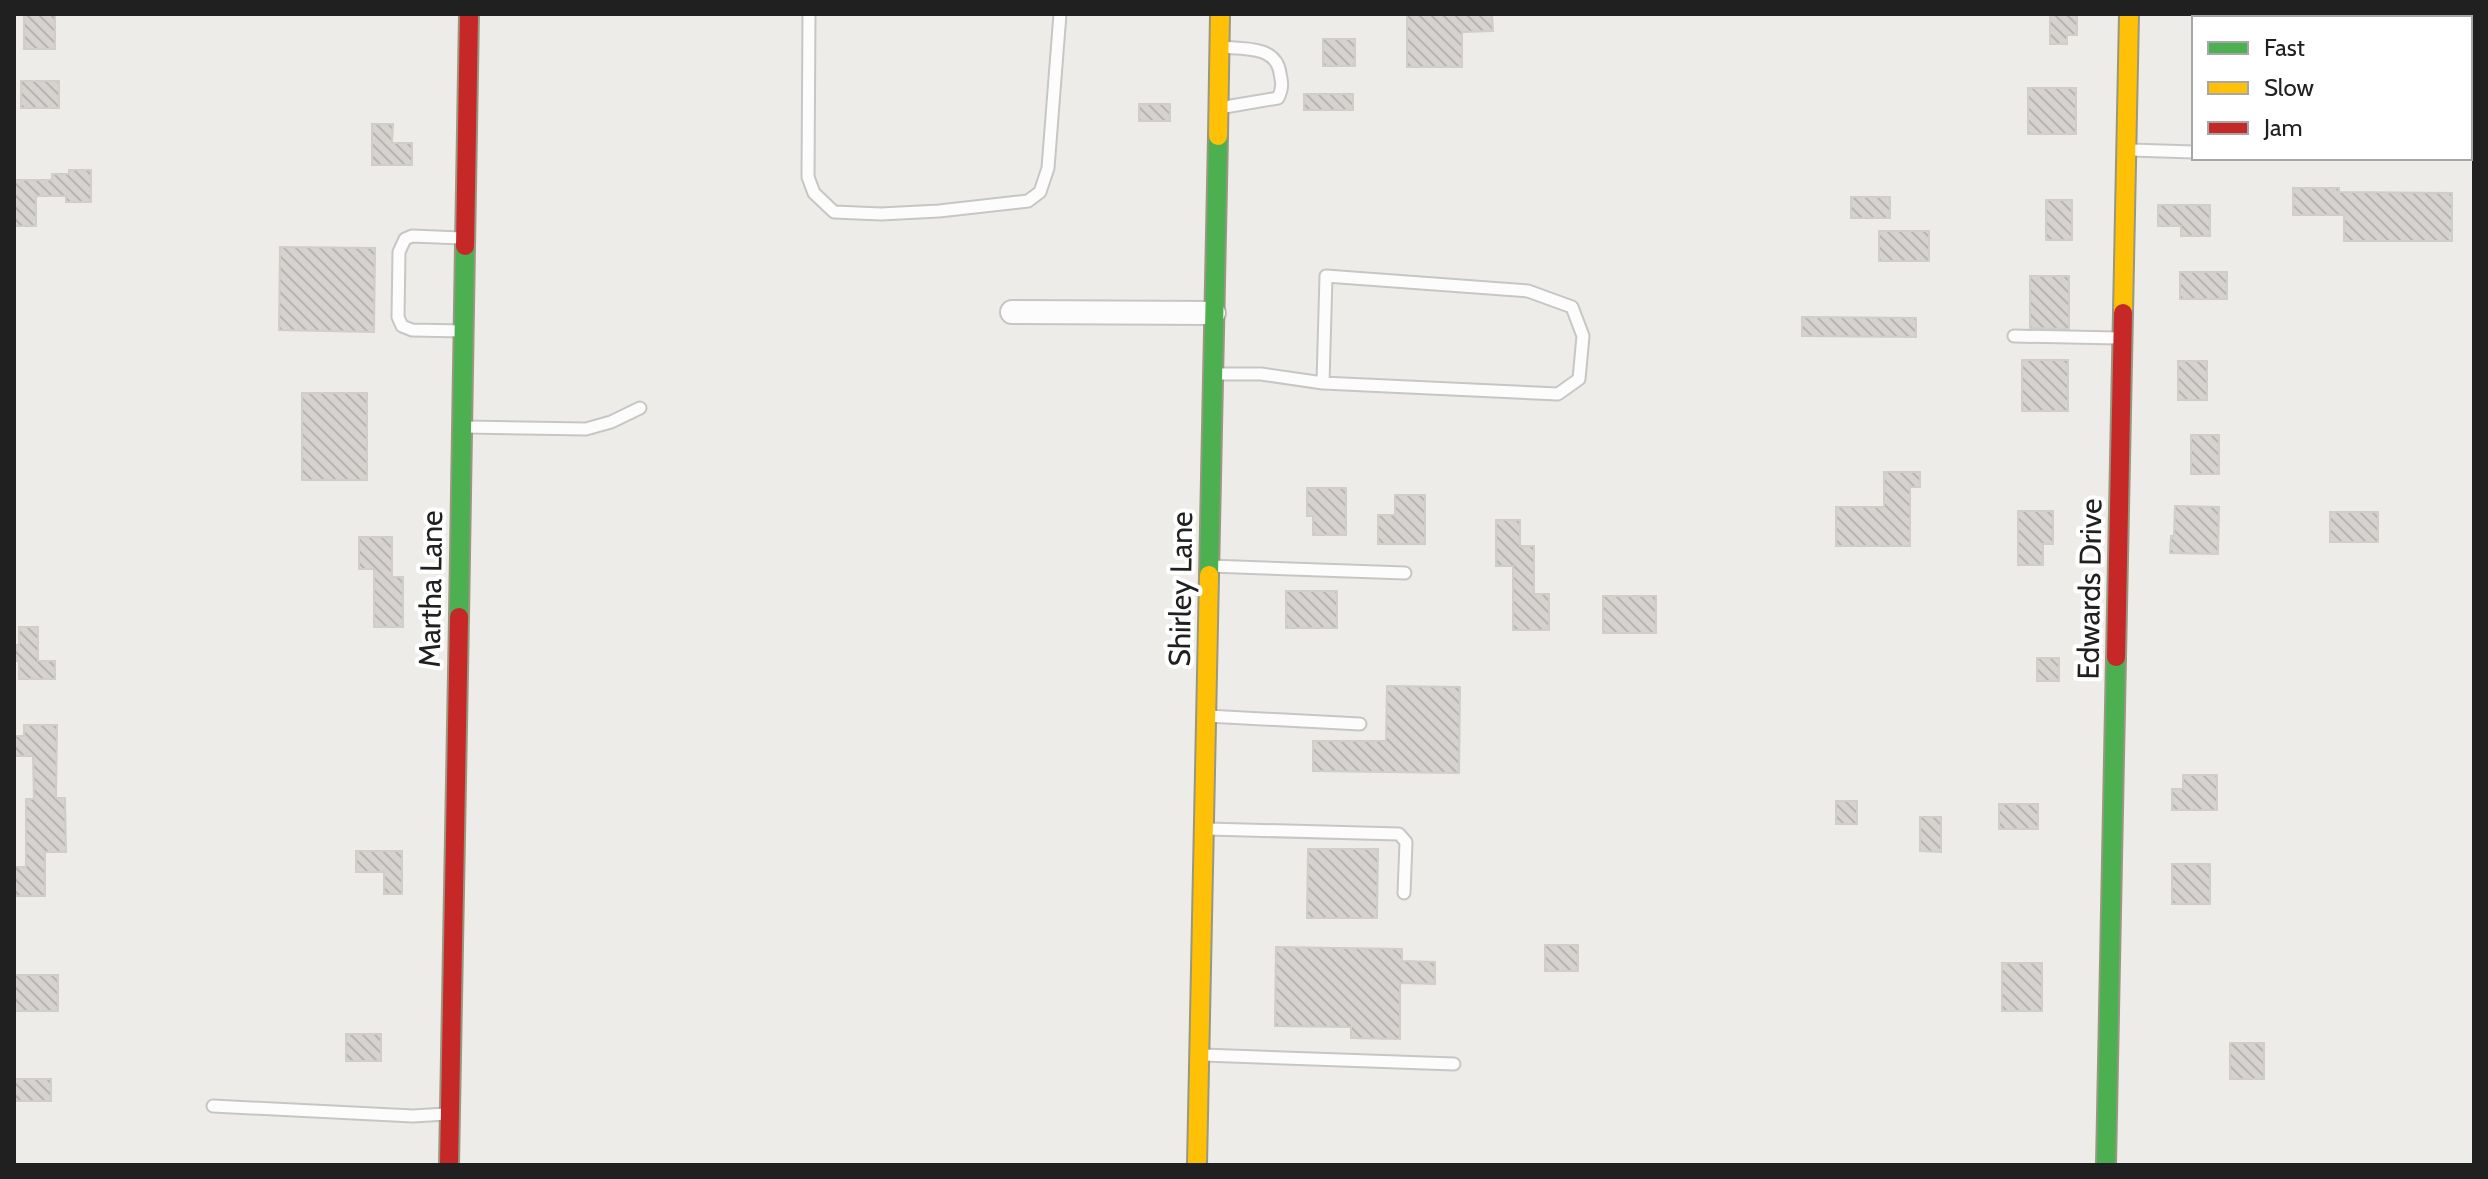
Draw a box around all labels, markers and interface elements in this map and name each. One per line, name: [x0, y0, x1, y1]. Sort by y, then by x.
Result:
legend: [2192, 16, 2472, 160]
text: Fast: [2264, 33, 2305, 62]
text: Slow: [2264, 73, 2314, 102]
text: Jam: [2263, 113, 2302, 142]
street label: Edwards Drive: [2069, 498, 2110, 680]
street label: Martha Lane: [411, 510, 450, 668]
street label: Shirley Lane: [1161, 511, 1200, 667]

